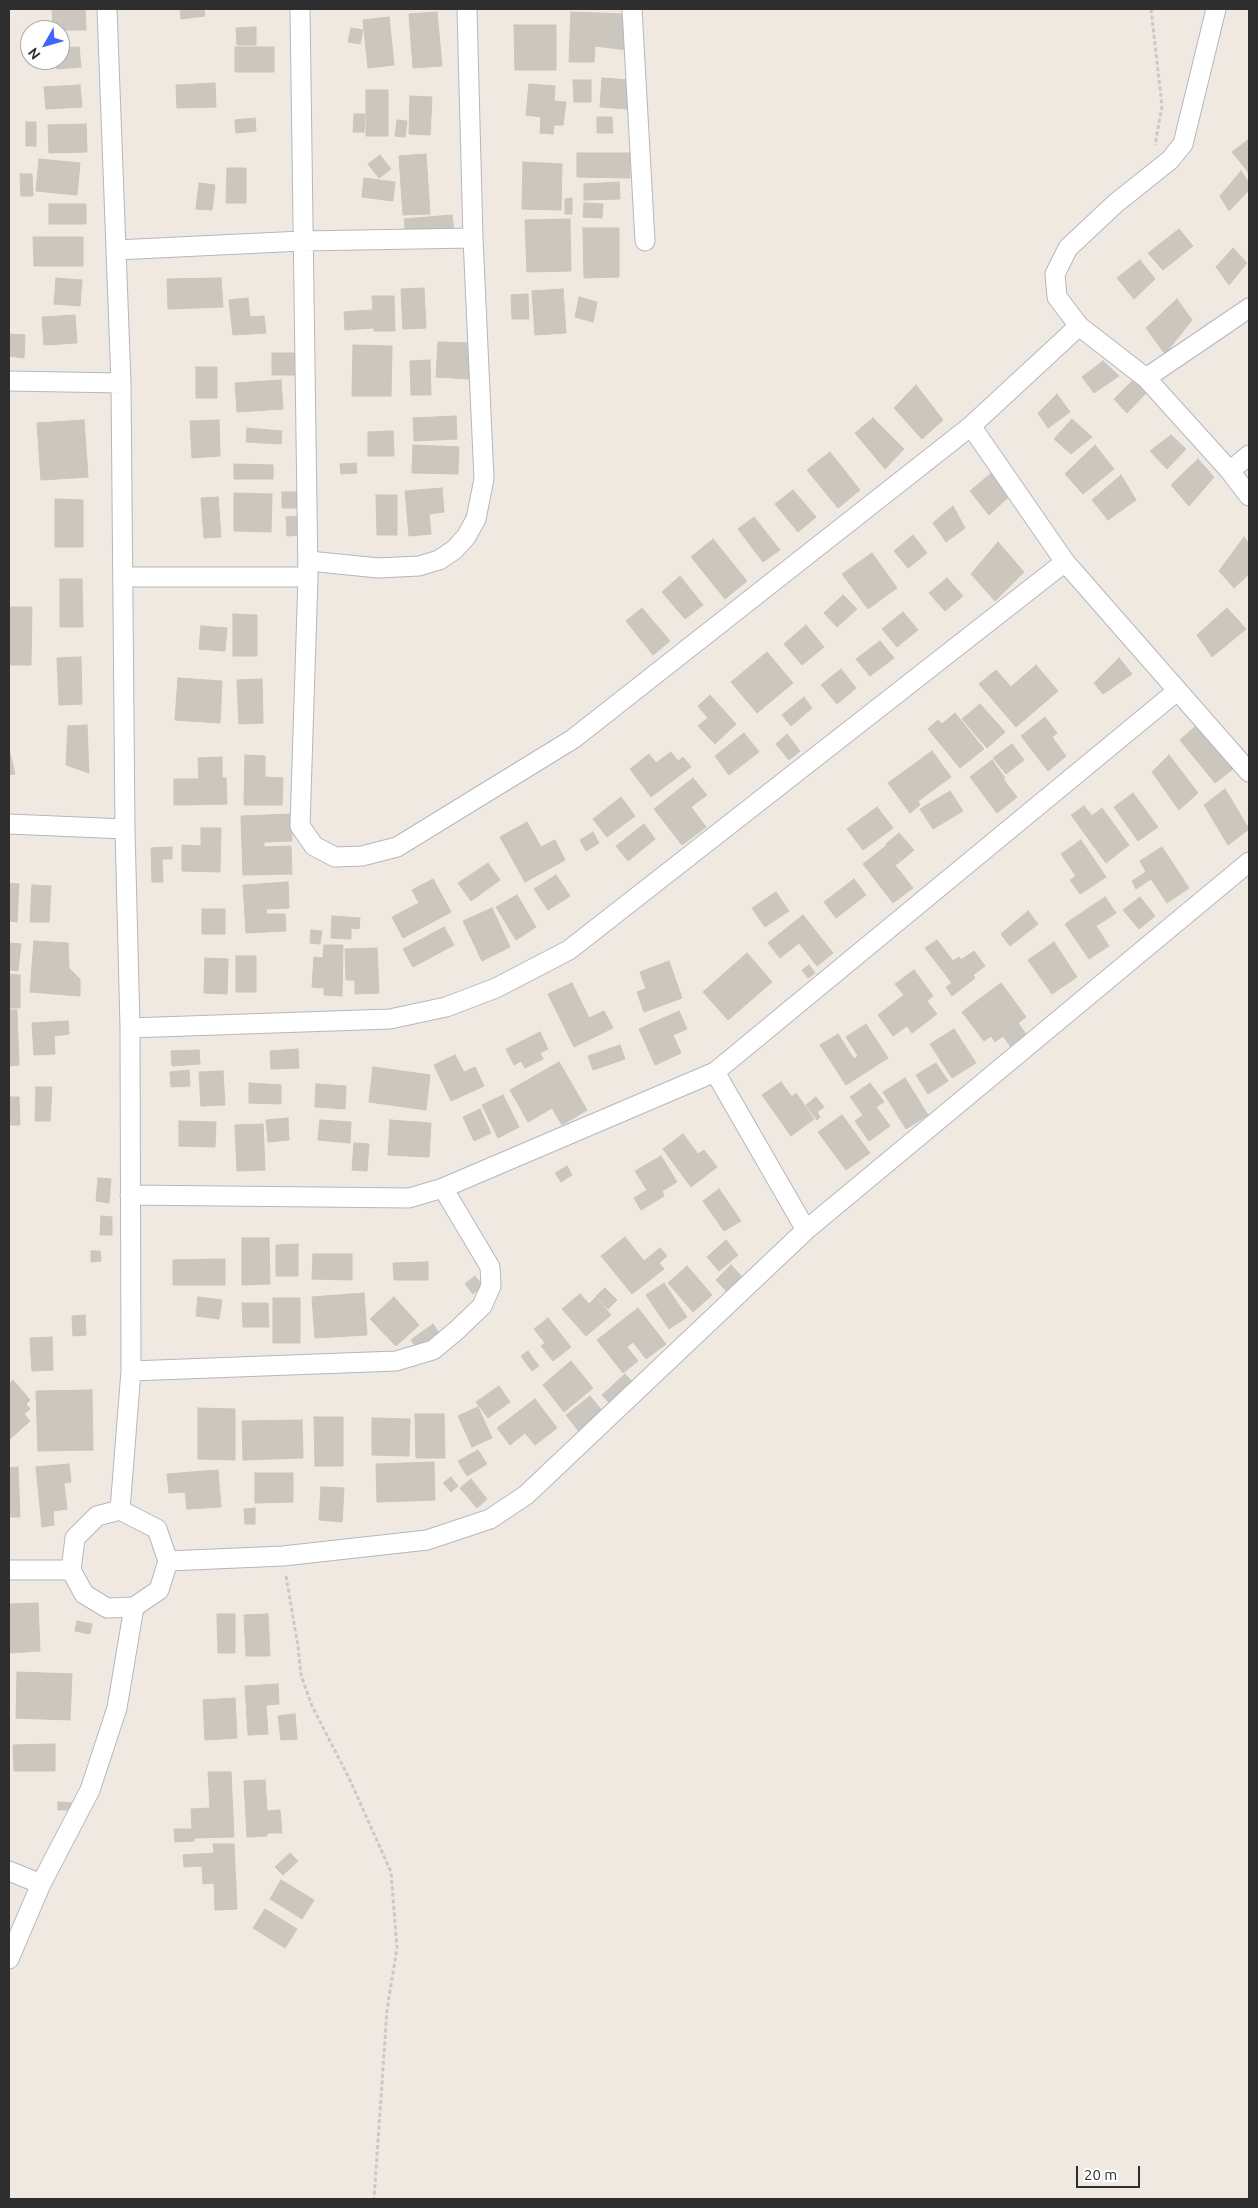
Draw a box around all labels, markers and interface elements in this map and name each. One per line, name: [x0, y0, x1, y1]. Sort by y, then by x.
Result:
north arrow: [20, 20, 70, 70]
text: N: [24, 45, 43, 63]
scale bar: [1078, 2156, 1142, 2188]
text: 20 m: [1084, 2166, 1117, 2183]

